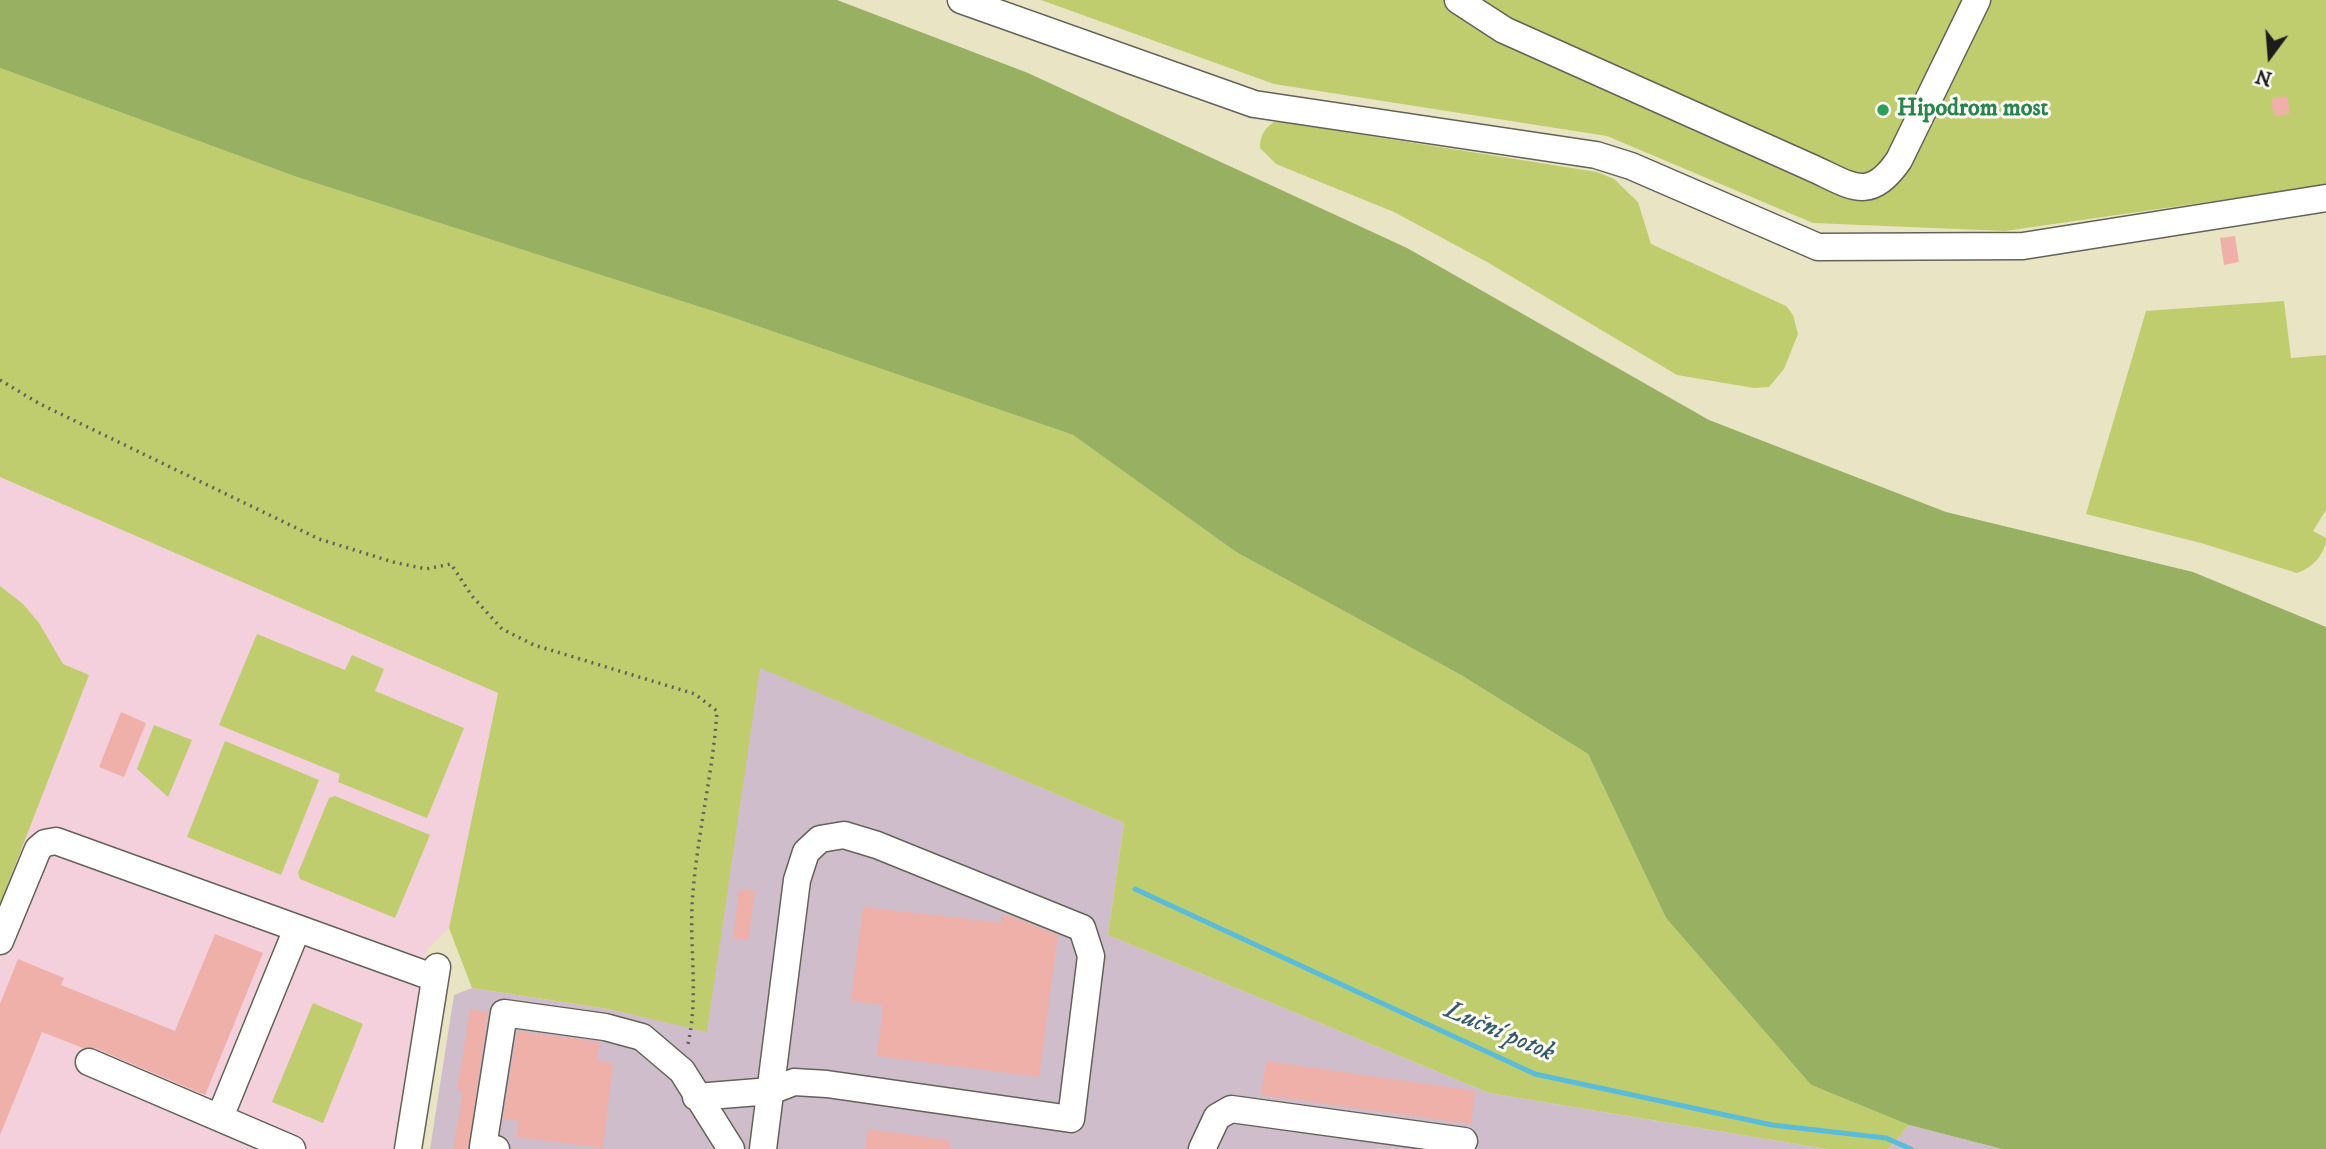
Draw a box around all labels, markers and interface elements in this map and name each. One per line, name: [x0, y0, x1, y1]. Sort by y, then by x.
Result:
north arrow: [2235, 21, 2305, 91]
text: N: [2253, 63, 2275, 90]
place label: Hipodrom most: [1897, 96, 2048, 124]
marker: Hipodrom most: [1875, 102, 1891, 118]
water label: Luční potok: [1439, 996, 1559, 1070]

